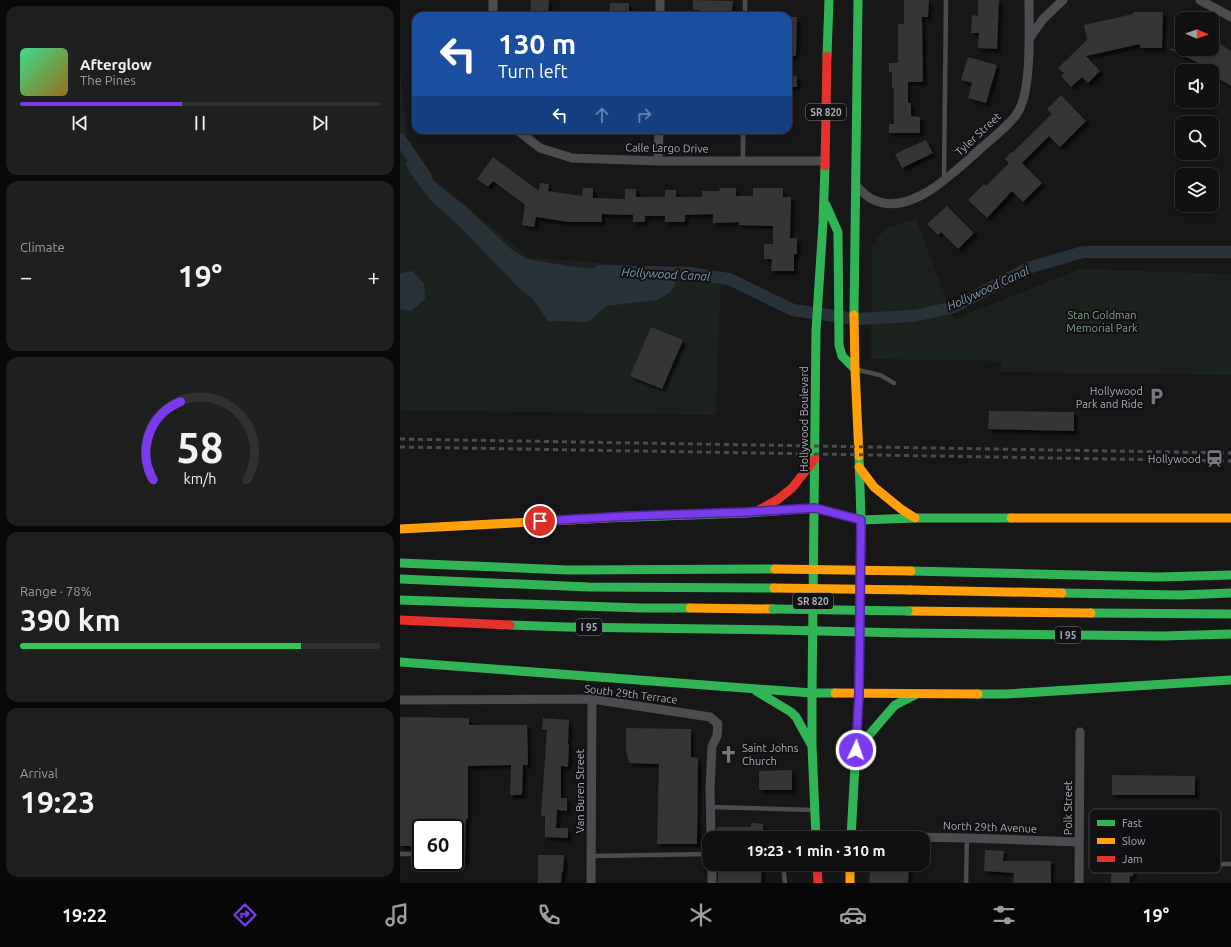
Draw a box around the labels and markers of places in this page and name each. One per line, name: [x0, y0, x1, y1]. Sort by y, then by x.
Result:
place label: Hollywood Park and Ride: [1076, 385, 1143, 410]
parking icon: Hollywood Park and Ride: [1146, 387, 1166, 407]
station icon: Hollywood: [1204, 449, 1224, 469]
place label: Hollywood: [1148, 453, 1201, 465]
pin: [523, 504, 557, 538]
place label: Saint Johns Church: [742, 742, 799, 767]
church icon: Saint Johns Church: [719, 744, 739, 764]

